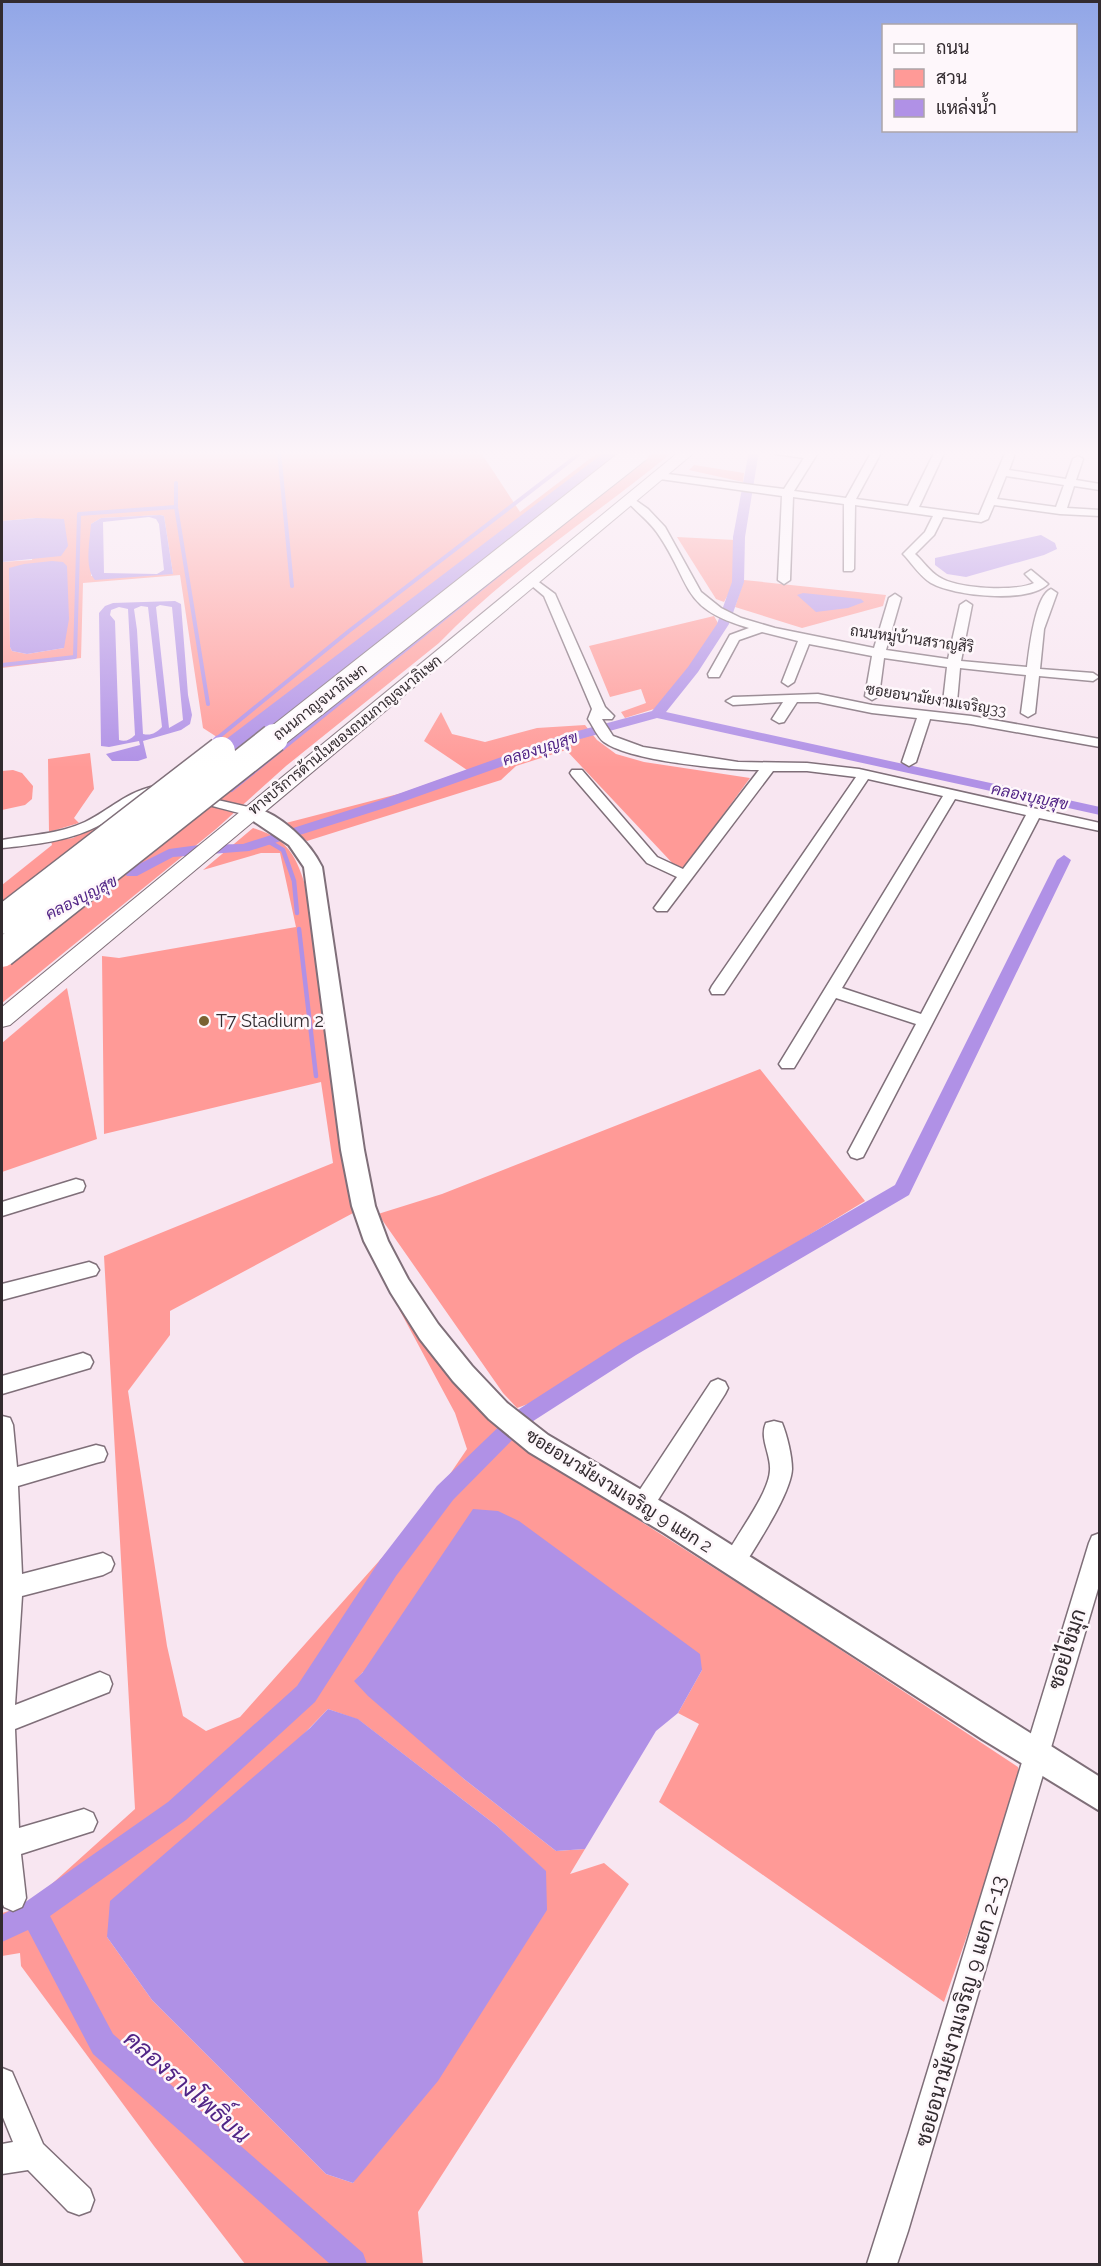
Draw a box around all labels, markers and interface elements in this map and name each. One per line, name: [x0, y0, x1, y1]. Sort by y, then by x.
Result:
legend: [882, 24, 1077, 132]
text: ถนน: [936, 37, 969, 58]
text: สวน: [936, 67, 967, 88]
text: แหล่งน้ำ: [936, 92, 997, 118]
street label: ถนนหมู่บ้านสราญสิริ: [849, 620, 975, 658]
street label: ทางบริการด้านในของถนนกาญจนาภิเษก: [244, 651, 445, 819]
street label: ถนนกาญจนาภิเษก: [270, 660, 370, 744]
street label: ซอยอนามัยงามเจริญ33: [864, 680, 1008, 720]
water label: คลองบุญสุข: [500, 727, 581, 771]
water label: คลองบุญสุข: [989, 779, 1070, 816]
water label: คลองบุญสุข: [42, 871, 122, 925]
place label: T7 Stadium 2: [216, 1010, 324, 1031]
marker: T7 Stadium 2: [197, 1014, 211, 1028]
street label: ซอยอนามัยงามเจริญ 9 แยก 2: [522, 1424, 716, 1558]
street label: ซอยไข่มุก: [1042, 1606, 1093, 1693]
street label: ซอยอนามัยงามเจริญ 9 แยก 2-13: [910, 1872, 1011, 2149]
water label: คลองรางโพธิ์บน: [118, 2019, 261, 2149]

